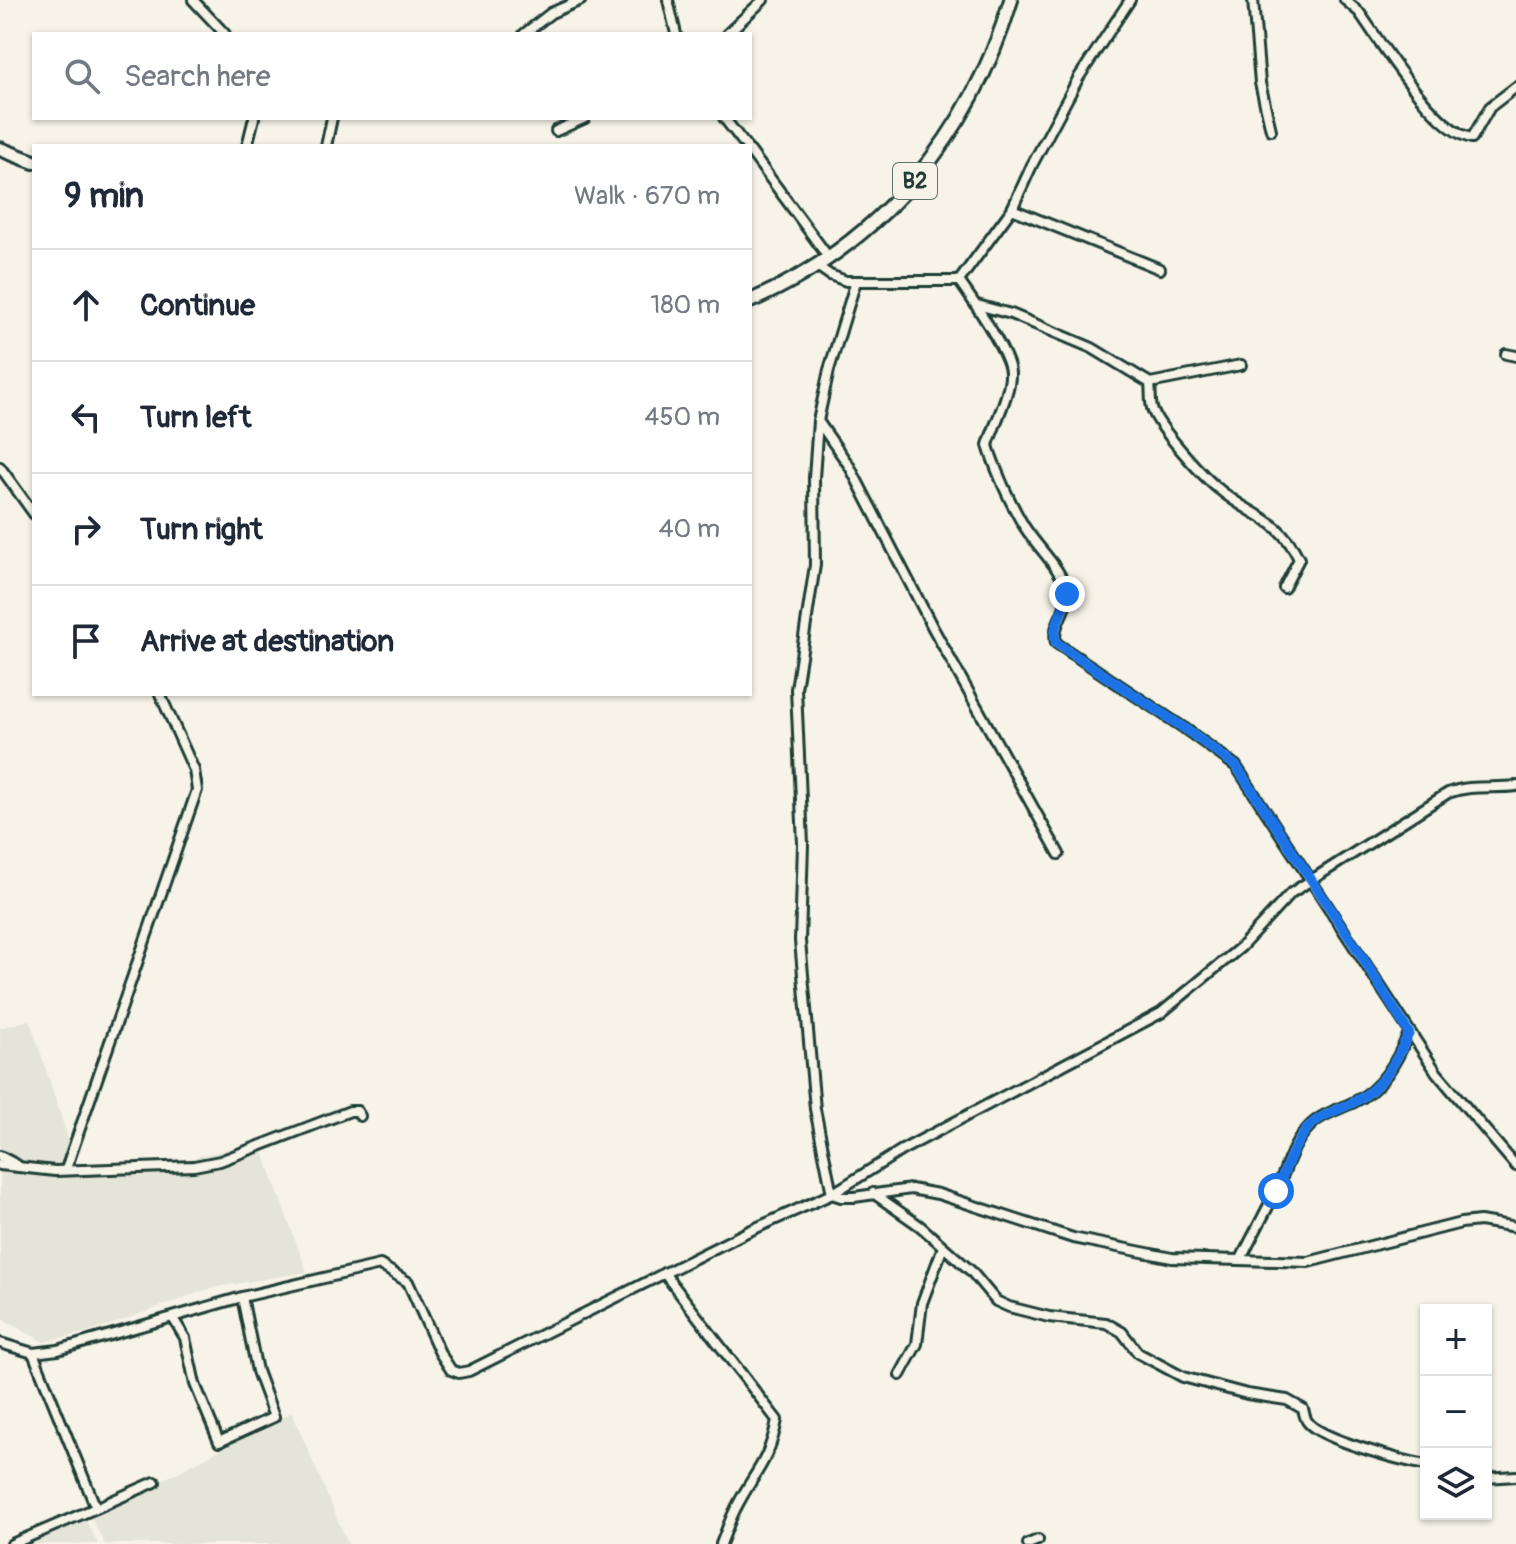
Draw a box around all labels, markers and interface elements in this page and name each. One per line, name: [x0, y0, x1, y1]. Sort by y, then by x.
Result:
search box: [32, 32, 752, 120]
icon: search: [60, 54, 104, 98]
text: Search here: [124, 58, 271, 95]
road number: B2: [893, 163, 937, 199]
text: 9 min: [64, 175, 144, 218]
text: Walk · 670 m: [574, 180, 720, 212]
icon: ahead: [64, 283, 108, 327]
text: Continue: [140, 287, 255, 324]
text: 180 m: [650, 289, 720, 321]
icon: left: [64, 395, 108, 439]
text: Turn left: [140, 399, 251, 436]
text: 450 m: [644, 401, 720, 433]
icon: right: [64, 507, 108, 551]
text: Turn right: [140, 511, 263, 548]
text: 40 m: [658, 513, 720, 545]
route end: [1049, 576, 1085, 612]
icon: arrive: [64, 619, 108, 663]
text: Arrive at destination: [140, 623, 394, 660]
route start: [1258, 1173, 1294, 1209]
map controls: [1420, 1304, 1492, 1520]
button: +: [1420, 1304, 1492, 1376]
button: −: [1420, 1376, 1492, 1448]
button: layers: [1420, 1448, 1492, 1520]

